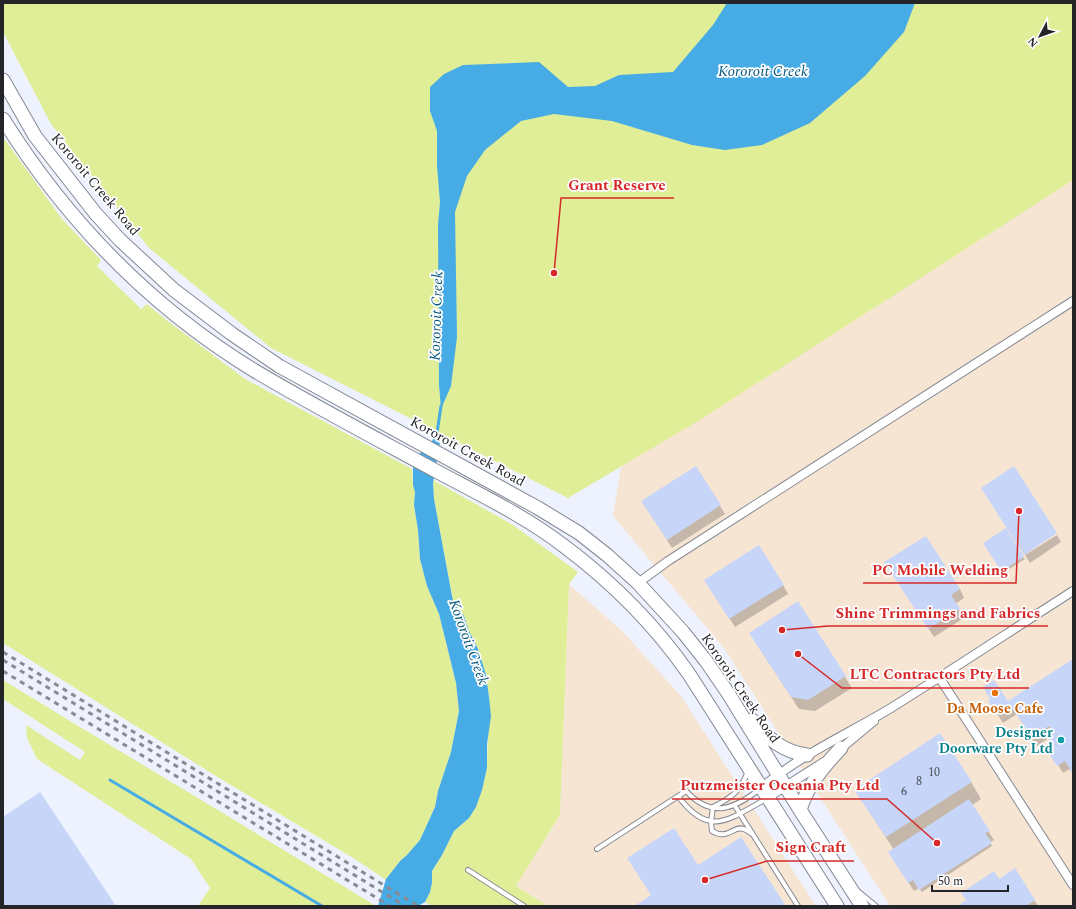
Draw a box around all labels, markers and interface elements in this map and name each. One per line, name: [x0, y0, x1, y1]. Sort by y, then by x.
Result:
north arrow: [1020, 16, 1060, 56]
text: N: [1023, 33, 1042, 51]
water label: Kororoit Creek: [718, 60, 808, 83]
street label: Kororoit Creek Road: [46, 128, 145, 240]
callout: Grant Reserve: [561, 171, 674, 198]
text: Grant Reserve: [568, 174, 666, 197]
water label: Kororoit Creek: [423, 271, 450, 361]
street label: Kororoit Creek Road: [406, 411, 529, 492]
callout: PC Mobile Welding: [863, 556, 1016, 583]
text: PC Mobile Welding: [872, 559, 1008, 582]
water label: Kororoit Creek: [442, 596, 495, 688]
callout: Shine Trimmings and Fabrics: [828, 599, 1048, 626]
text: Shine Trimmings and Fabrics: [836, 602, 1040, 625]
street label: Kororoit Creek Road: [696, 629, 785, 748]
callout: LTC Contractors Pty Ltd: [842, 661, 1029, 688]
text: LTC Contractors Pty Ltd: [849, 663, 1021, 686]
marker: Da Moose Cafe: [990, 688, 1000, 698]
place label: Da Moose Cafe: [946, 698, 1044, 719]
place label: Designer Doorware Pty Ltd: [939, 722, 1053, 759]
marker: Designer Doorware Pty Ltd: [1056, 735, 1066, 745]
house number: 10: [928, 763, 940, 782]
callout: Putzmeister Oceania Pty Ltd: [672, 772, 887, 799]
house number: 8: [916, 772, 922, 791]
text: Putzmeister Oceania Pty Ltd: [680, 774, 880, 797]
house number: 6: [901, 782, 907, 801]
callout: Sign Craft: [767, 834, 854, 861]
text: Sign Craft: [776, 836, 846, 859]
scale bar: [932, 867, 1008, 893]
text: 50 m: [938, 872, 963, 891]

